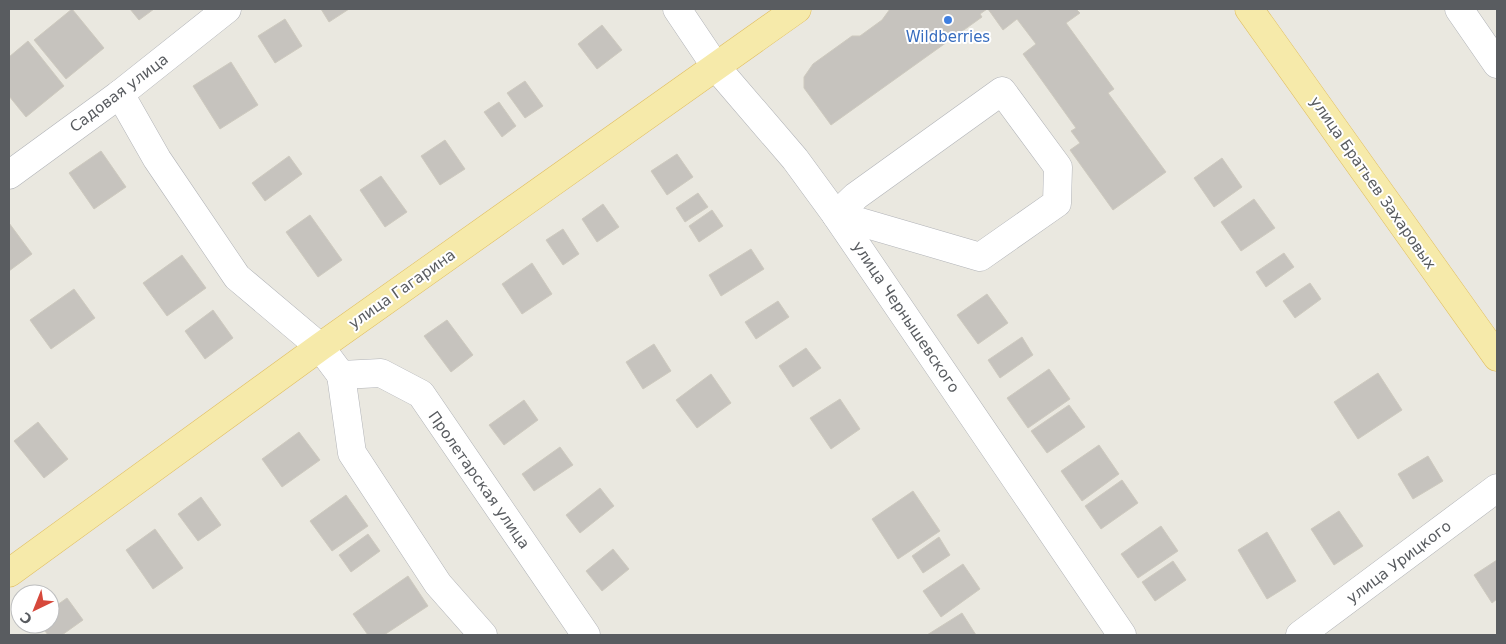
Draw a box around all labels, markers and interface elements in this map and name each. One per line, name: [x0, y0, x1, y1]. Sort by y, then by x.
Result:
marker: Wildberries: [942, 14, 954, 26]
place label: Wildberries: [906, 28, 990, 46]
street label: Садовая улица: [66, 50, 172, 136]
street label: улица Братьев Захаровых: [1306, 93, 1440, 273]
street label: улица Чернышевского: [849, 238, 963, 396]
street label: улица Гагарина: [345, 245, 459, 333]
street label: Пролетарская улица: [425, 408, 533, 552]
street label: улица Урицкого: [1343, 517, 1455, 607]
north arrow: [10, 584, 60, 634]
text: С: [17, 609, 35, 628]

